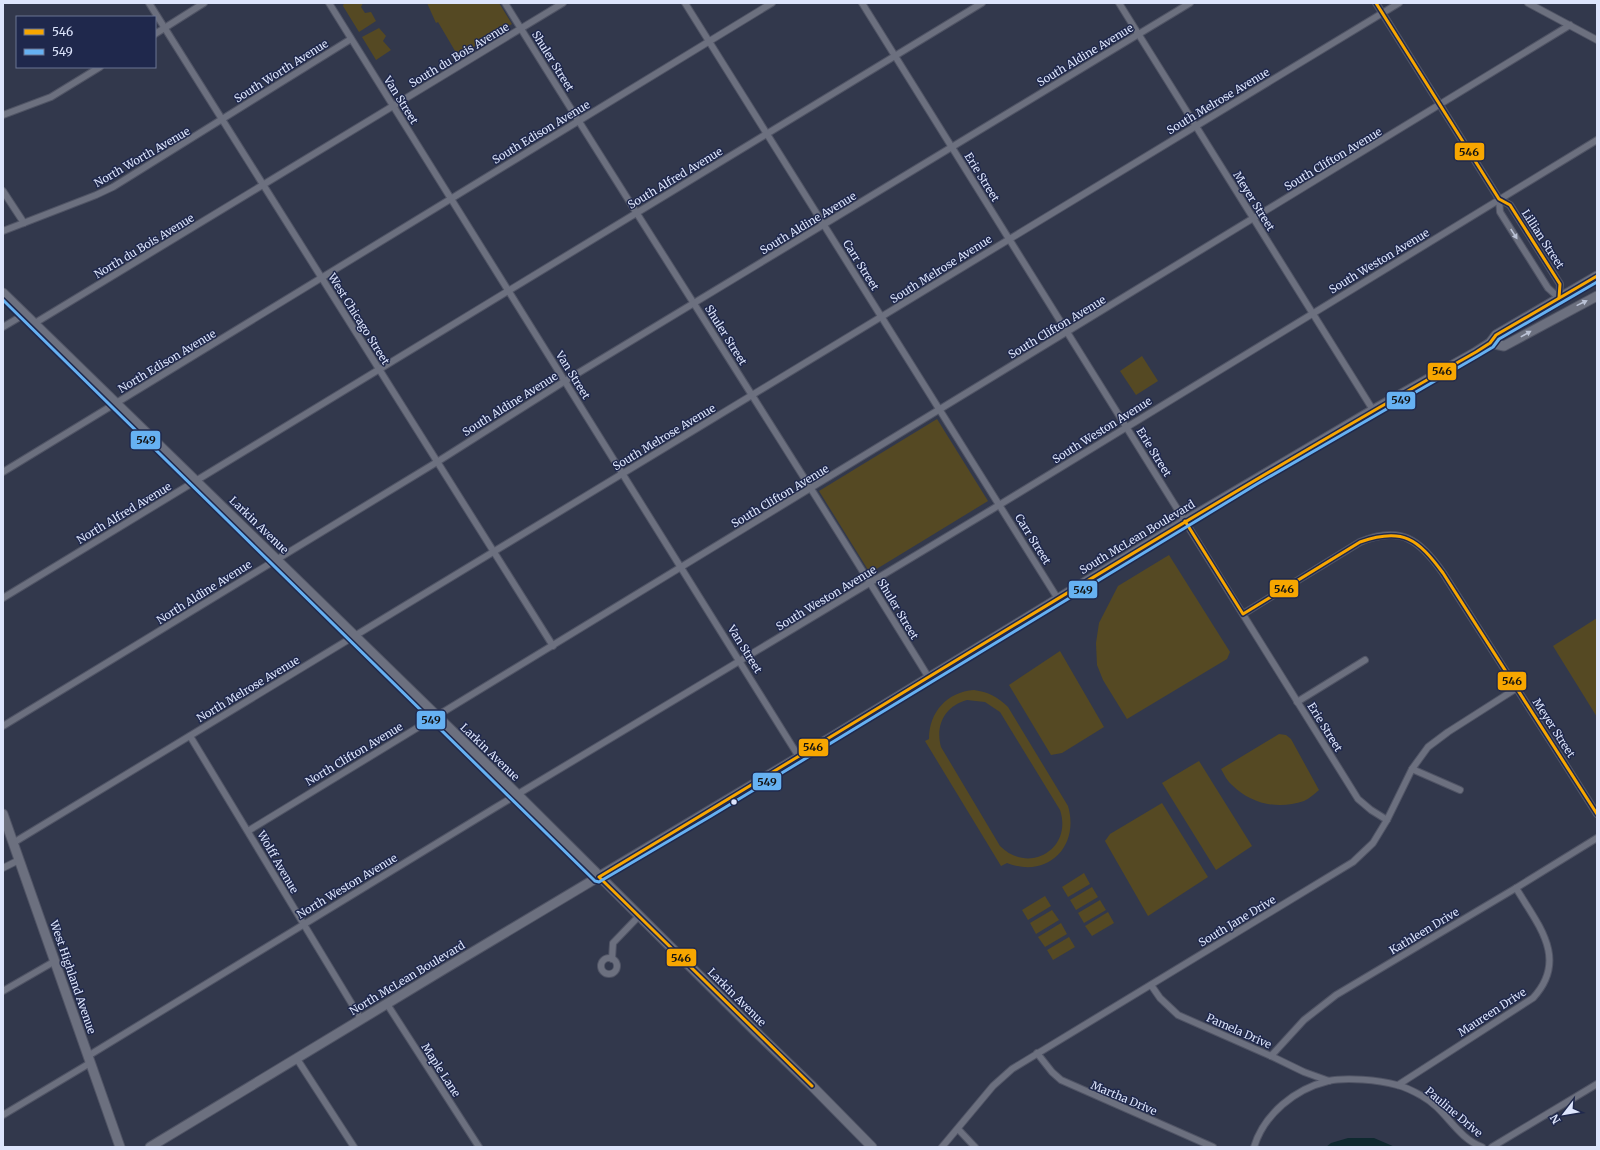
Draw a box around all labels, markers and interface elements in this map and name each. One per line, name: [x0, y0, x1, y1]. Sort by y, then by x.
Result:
legend: [16, 16, 156, 68]
street label: South du Bois Avenue: [406, 19, 512, 90]
street label: South Aldine Avenue: [1034, 21, 1136, 89]
text: 546: [52, 24, 73, 39]
street label: Shuler Street: [529, 28, 577, 94]
street label: South Worth Avenue: [231, 36, 331, 106]
text: 549: [52, 44, 73, 59]
street label: South Melrose Avenue: [1164, 65, 1272, 137]
street label: Van Street: [380, 73, 422, 127]
street label: South Edison Avenue: [490, 97, 593, 167]
street label: North Worth Avenue: [92, 124, 193, 190]
street label: South Clifton Avenue: [1282, 124, 1385, 194]
line badge: 546: [1454, 142, 1485, 161]
street label: South Alfred Avenue: [625, 144, 725, 212]
text: 546: [1459, 145, 1479, 159]
street label: Erie Street: [961, 150, 1003, 205]
street label: Meyer Street: [1230, 169, 1278, 234]
street label: South Aldine Avenue: [757, 189, 859, 257]
street label: Lillian Street: [1519, 207, 1568, 272]
street label: North du Bois Avenue: [91, 210, 197, 281]
street label: South Weston Avenue: [1326, 225, 1432, 297]
one-way arrow: [1510, 229, 1518, 239]
street label: South Melrose Avenue: [888, 232, 995, 306]
street label: Carr Street: [840, 237, 882, 294]
street label: West Chicago Street: [325, 270, 393, 368]
street label: South Clifton Avenue: [1006, 292, 1109, 362]
one-way arrow: [1577, 300, 1588, 307]
street label: Shuler Street: [702, 302, 750, 368]
street label: North Edison Avenue: [116, 326, 219, 396]
one-way arrow: [1520, 330, 1532, 337]
street label: Van Street: [552, 348, 594, 402]
line badge: 546: [1427, 362, 1457, 381]
text: 546: [1432, 364, 1452, 378]
street label: South Aldine Avenue: [460, 369, 560, 439]
line badge: 549: [1386, 391, 1416, 410]
text: 549: [1391, 393, 1411, 407]
street label: South Weston Avenue: [1050, 394, 1155, 466]
street label: South Melrose Avenue: [610, 401, 718, 473]
street label: Erie Street: [1133, 425, 1175, 480]
line badge: 549: [130, 430, 161, 450]
text: 549: [136, 433, 156, 447]
street label: South Clifton Avenue: [729, 461, 832, 531]
street label: North Alfred Avenue: [74, 479, 174, 547]
street label: Larkin Avenue: [227, 493, 292, 557]
street label: South McLean Boulevard: [1077, 497, 1198, 577]
street label: Carr Street: [1012, 511, 1054, 568]
street label: North Aldine Avenue: [154, 557, 254, 627]
street label: South Weston Avenue: [773, 562, 879, 634]
street label: Shuler Street: [874, 576, 922, 643]
line badge: 546: [1269, 579, 1299, 598]
line badge: 549: [1068, 580, 1098, 599]
text: 546: [1274, 582, 1294, 596]
text: 549: [1073, 583, 1093, 597]
street label: Van Street: [724, 622, 766, 676]
street label: North Melrose Avenue: [194, 653, 302, 725]
line badge: 546: [1497, 671, 1527, 691]
text: 546: [1502, 674, 1522, 688]
street label: Meyer Street: [1530, 696, 1579, 761]
street label: Erie Street: [1304, 700, 1346, 755]
line badge: 549: [416, 710, 446, 730]
text: 549: [421, 713, 441, 727]
street label: North Clifton Avenue: [303, 719, 405, 789]
street label: Larkin Avenue: [458, 720, 523, 784]
line badge: 546: [798, 738, 829, 757]
text: 546: [803, 740, 823, 754]
line badge: 549: [752, 772, 782, 791]
text: 549: [757, 775, 777, 789]
unlabelled marker: [729, 797, 739, 807]
street label: Wolff Avenue: [254, 827, 302, 896]
street label: North Weston Avenue: [294, 850, 400, 921]
street label: South Jane Drive: [1196, 892, 1278, 950]
street label: Kathleen Drive: [1387, 905, 1462, 957]
street label: West Highland Avenue: [47, 918, 99, 1036]
street label: North McLean Boulevard: [347, 938, 467, 1018]
line badge: 546: [666, 948, 697, 967]
text: 546: [671, 951, 691, 965]
street label: Larkin Avenue: [705, 965, 769, 1029]
street label: Maureen Drive: [1455, 985, 1529, 1039]
street label: Pamela Drive: [1204, 1010, 1274, 1052]
street label: Maple Lane: [418, 1041, 464, 1100]
street label: Martha Drive: [1089, 1078, 1159, 1118]
street label: Pauline Drive: [1422, 1084, 1486, 1140]
north arrow: [1544, 1094, 1584, 1134]
text: N: [1547, 1112, 1564, 1126]

